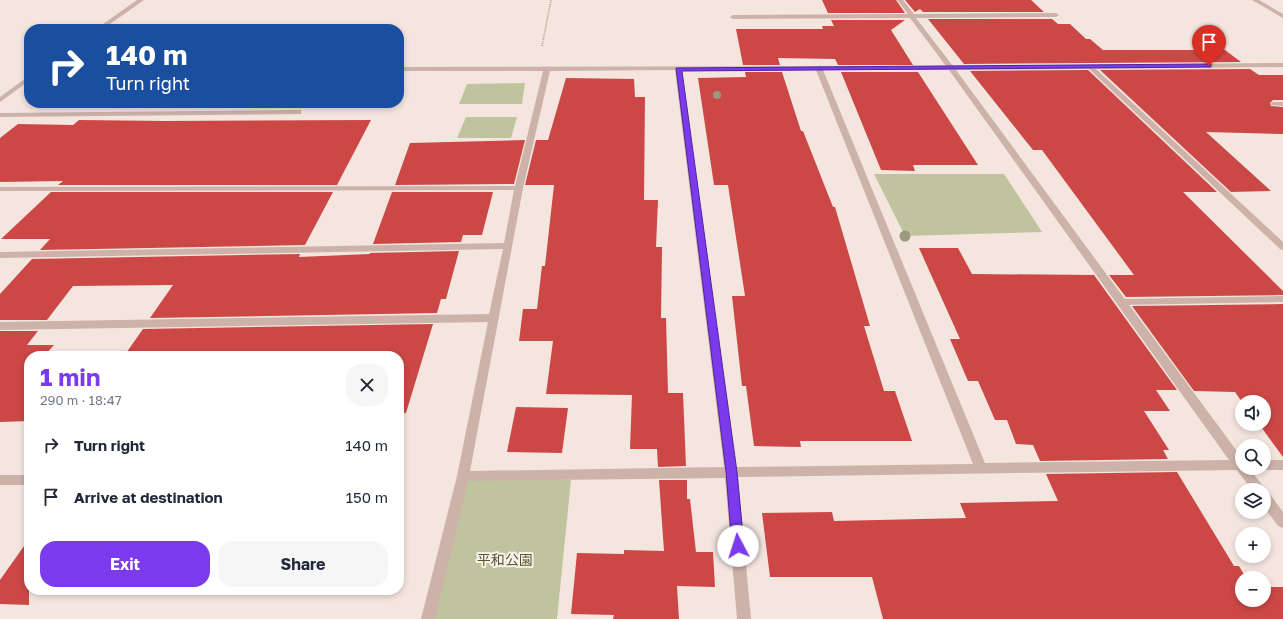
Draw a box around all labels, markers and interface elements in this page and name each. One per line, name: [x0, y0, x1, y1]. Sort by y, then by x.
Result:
pin: [1192, 25, 1226, 66]
icon: arrive: [1198, 31, 1220, 53]
text: 140 m: [106, 38, 188, 71]
icon: right: [40, 40, 92, 92]
text: Turn right: [106, 72, 190, 94]
text: 1 min: [40, 362, 100, 391]
button: close: [346, 364, 388, 406]
text: 290 m · 18:47: [40, 392, 122, 408]
map controls: [1235, 395, 1271, 607]
button: sound: [1235, 395, 1271, 431]
icon: right: [40, 434, 62, 456]
text: Turn right: [74, 436, 145, 454]
text: 140 m: [345, 436, 388, 454]
button: search: [1235, 439, 1271, 475]
button: layers: [1235, 483, 1271, 519]
icon: arrive: [40, 486, 62, 508]
text: Arrive at destination: [74, 488, 223, 506]
text: 150 m: [346, 488, 388, 506]
position arrow: [717, 525, 759, 567]
button: +: [1235, 527, 1271, 563]
button: Exit: [40, 541, 210, 587]
button: Share: [218, 541, 388, 587]
park label: 平和公園: [477, 551, 533, 568]
button: −: [1235, 571, 1271, 607]

